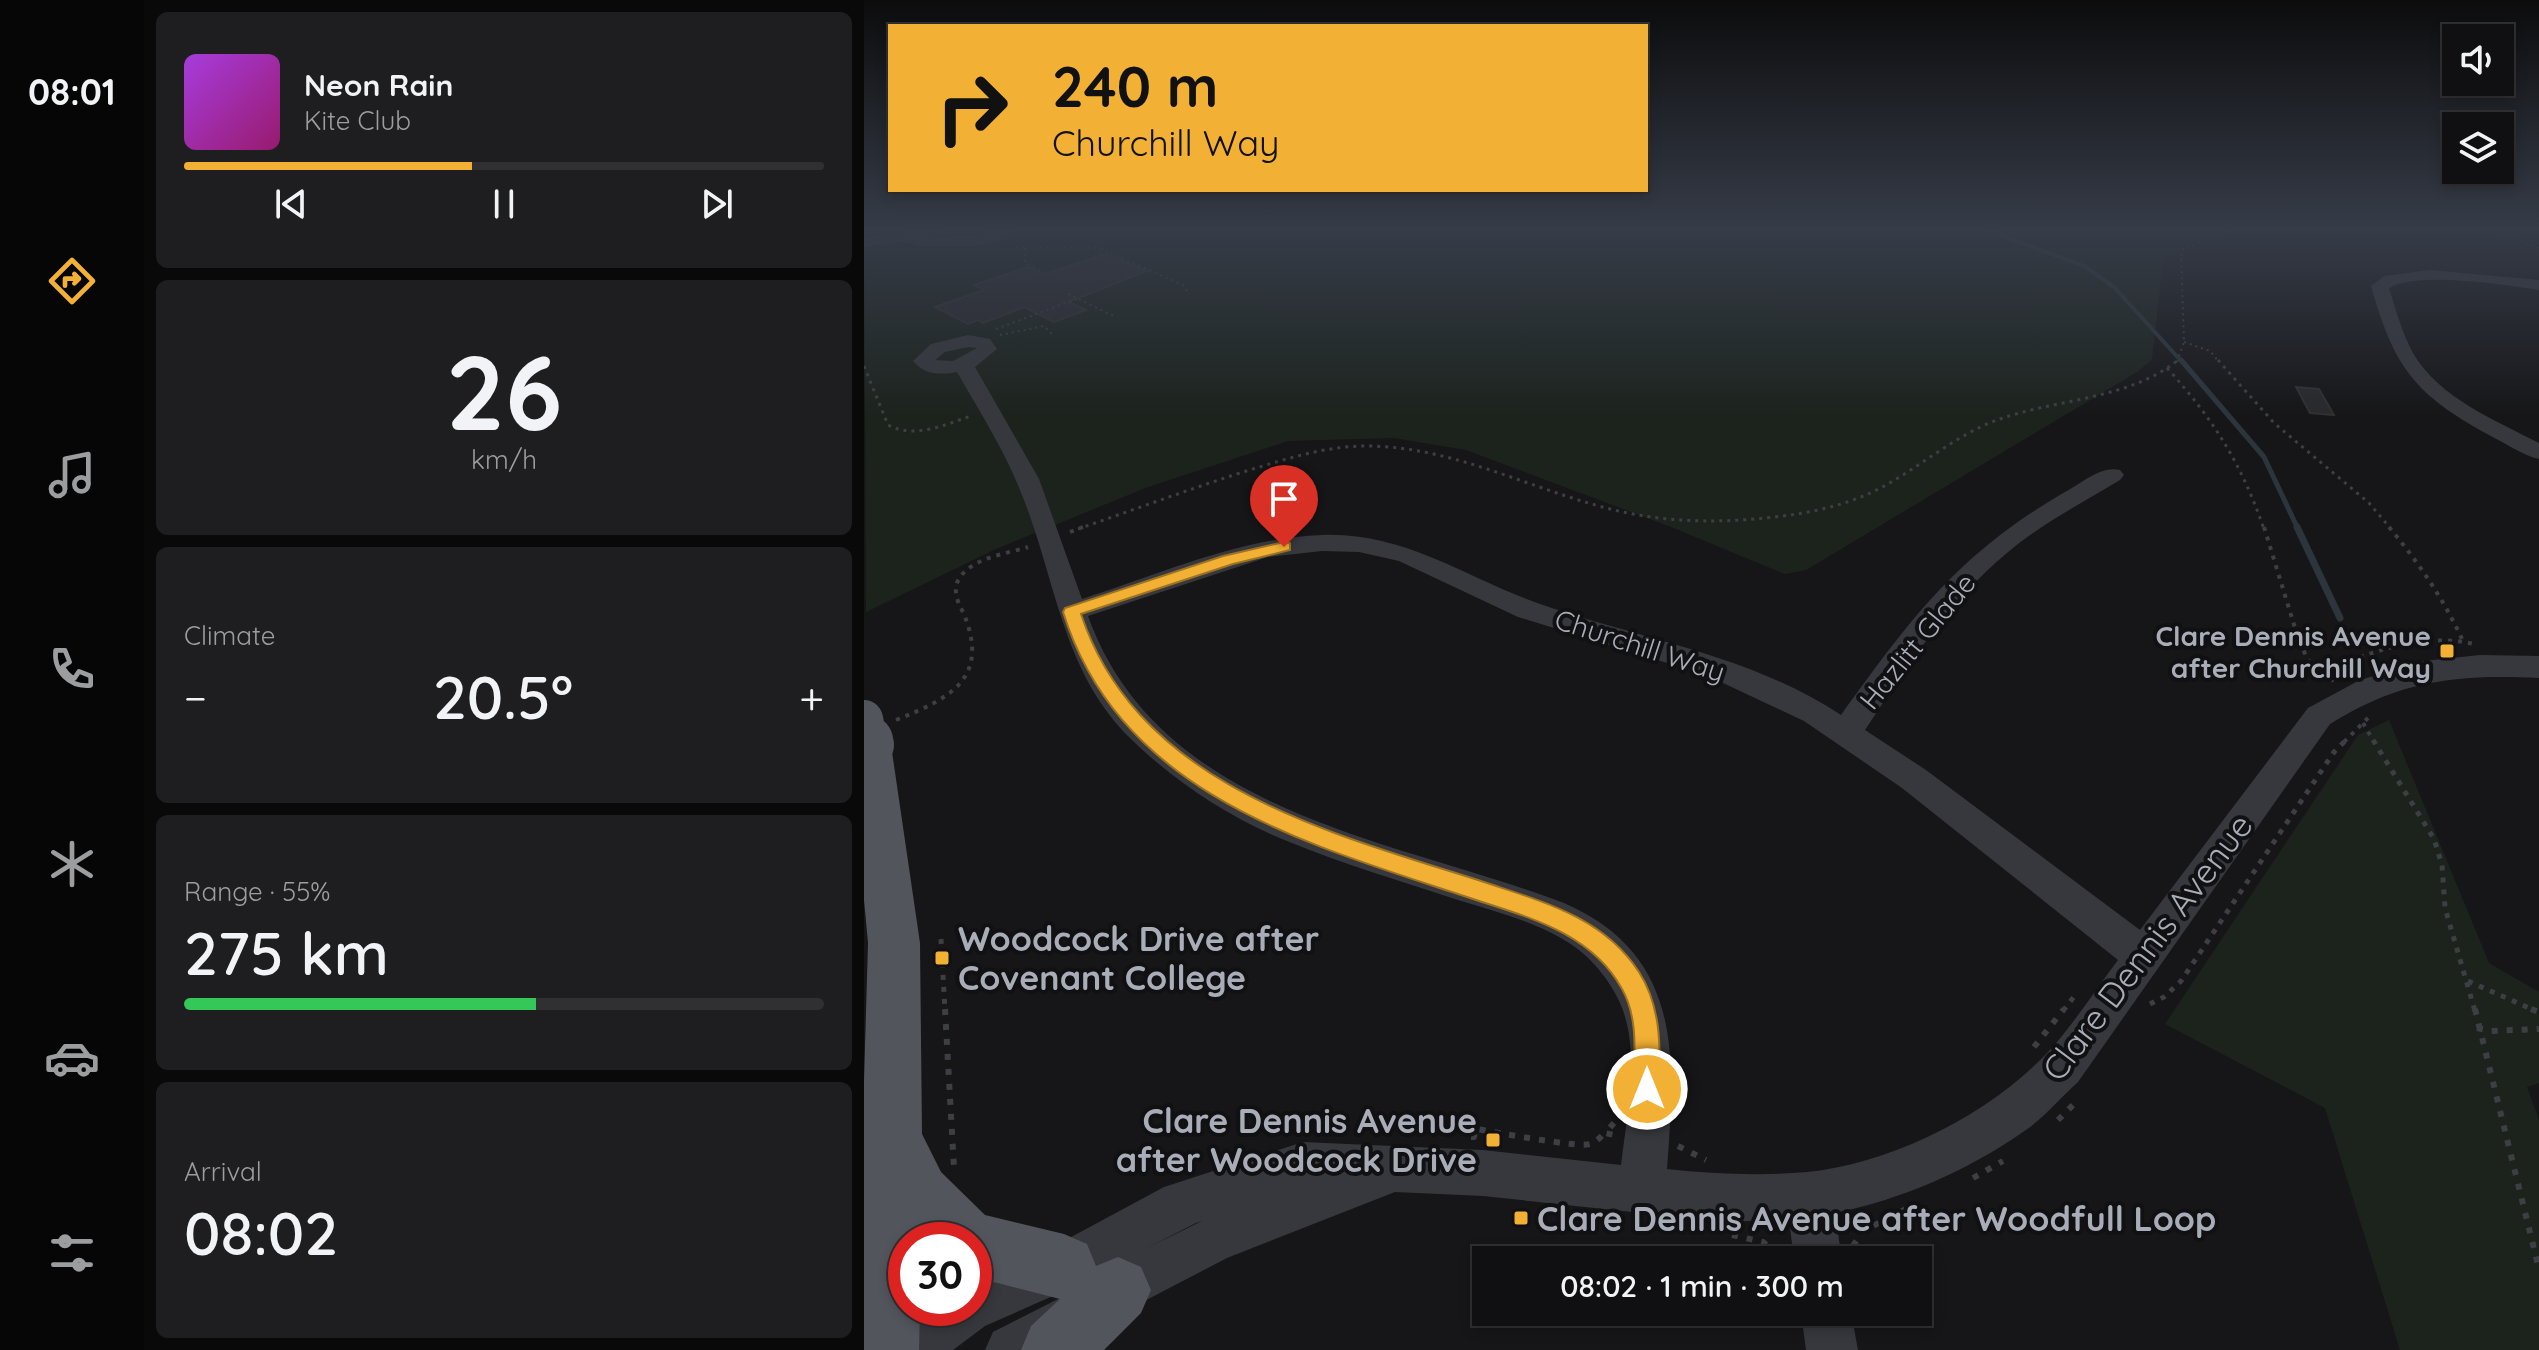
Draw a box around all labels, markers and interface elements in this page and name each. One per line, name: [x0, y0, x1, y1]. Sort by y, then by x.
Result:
map controls: [2442, 24, 2514, 184]
button: sound: [2442, 24, 2514, 96]
text: 240 m: [1052, 51, 1219, 121]
icon: right: [920, 56, 1024, 160]
text: Neon Rain: [304, 66, 453, 104]
text: 08:01: [28, 69, 116, 114]
text: Kite Club: [304, 104, 411, 137]
button: layers: [2442, 112, 2514, 184]
text: Churchill Way: [1052, 120, 1279, 165]
icon: previous: [269, 182, 313, 226]
icon: pause: [482, 182, 526, 226]
icon: next: [695, 182, 739, 226]
icon: directions: [44, 253, 100, 309]
text: 26: [446, 326, 562, 456]
text: km/h: [471, 443, 537, 476]
icon: music: [44, 447, 100, 503]
pin: [1250, 465, 1318, 547]
icon: arrive: [1262, 477, 1306, 521]
street label: Hazlitt Glade: [1851, 566, 1983, 716]
street label: Churchill Way: [1550, 601, 1730, 689]
place label: Clare Dennis Avenue after Churchill Way: [2155, 618, 2431, 685]
text: Climate: [184, 619, 275, 652]
icon: phone: [44, 641, 100, 697]
marker: Clare Dennis Avenue after Churchill Way: [2438, 642, 2456, 660]
text: 20.5°: [433, 659, 573, 734]
text: −: [184, 670, 207, 725]
text: +: [799, 670, 824, 725]
street label: Clare Dennis Avenue: [2032, 805, 2262, 1089]
icon: climate: [44, 836, 100, 892]
text: Range · 55%: [184, 875, 330, 908]
text: 275 km: [184, 915, 389, 990]
place label: Woodcock Drive after Covenant College: [958, 917, 1319, 999]
marker: Woodcock Drive after Covenant College: [933, 949, 951, 967]
icon: car: [44, 1030, 100, 1086]
position arrow: [1605, 1047, 1689, 1131]
place label: Clare Dennis Avenue after Woodcock Drive: [1116, 1099, 1477, 1181]
marker: Clare Dennis Avenue after Woodcock Drive: [1484, 1131, 1502, 1149]
text: Arrival: [184, 1155, 262, 1188]
text: 08:02: [184, 1195, 338, 1270]
place label: Clare Dennis Avenue after Woodfull Loop: [1537, 1197, 2216, 1240]
marker: Clare Dennis Avenue after Woodfull Loop: [1512, 1209, 1530, 1227]
speed limit sign: 30: [888, 1222, 992, 1326]
icon: filters: [44, 1225, 100, 1281]
text: 08:02 · 1 min · 300 m: [1560, 1267, 1844, 1305]

